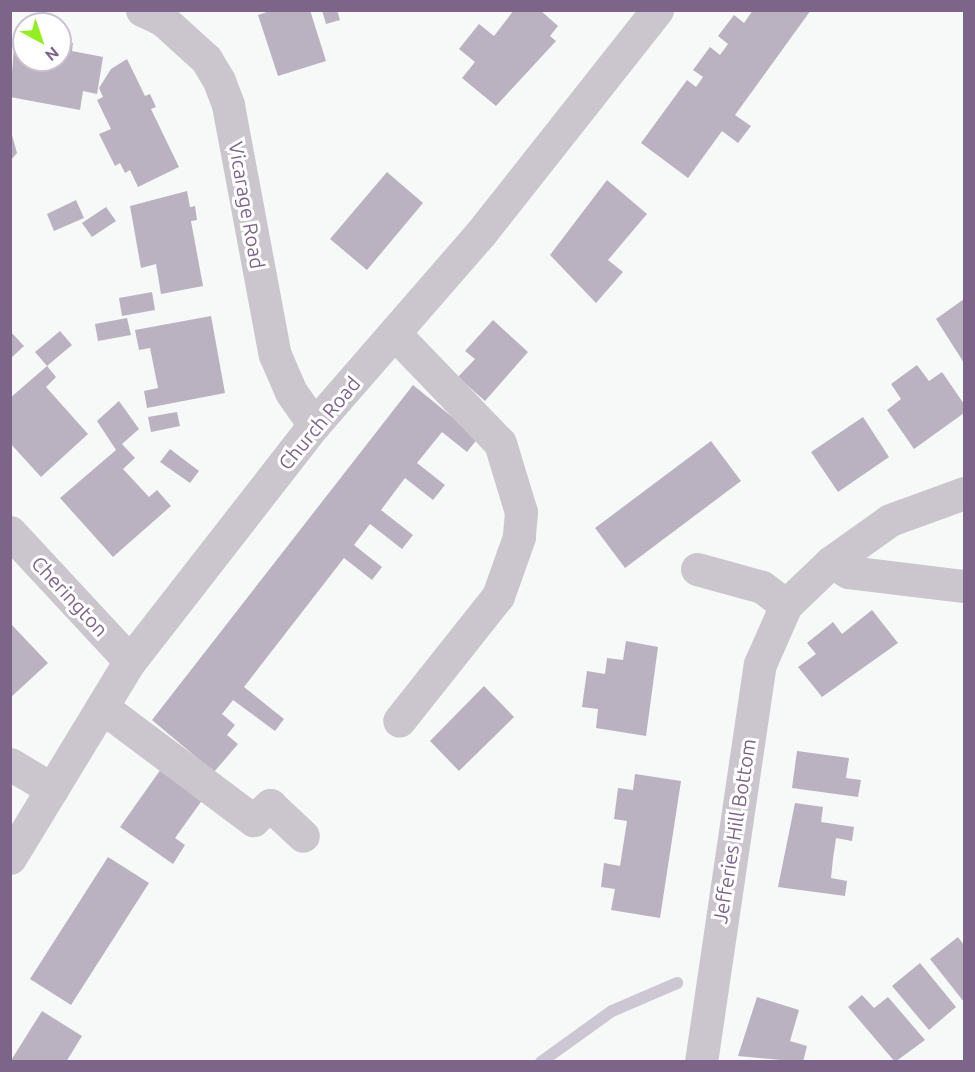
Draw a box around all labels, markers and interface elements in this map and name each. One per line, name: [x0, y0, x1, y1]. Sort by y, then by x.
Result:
north arrow: [12, 12, 72, 72]
text: N: [42, 44, 63, 65]
street label: Vicarage Road: [224, 140, 270, 270]
street label: Church Road: [273, 372, 365, 474]
street label: Cherington: [27, 551, 113, 641]
street label: Jefferies Hill Bottom: [708, 737, 760, 925]

